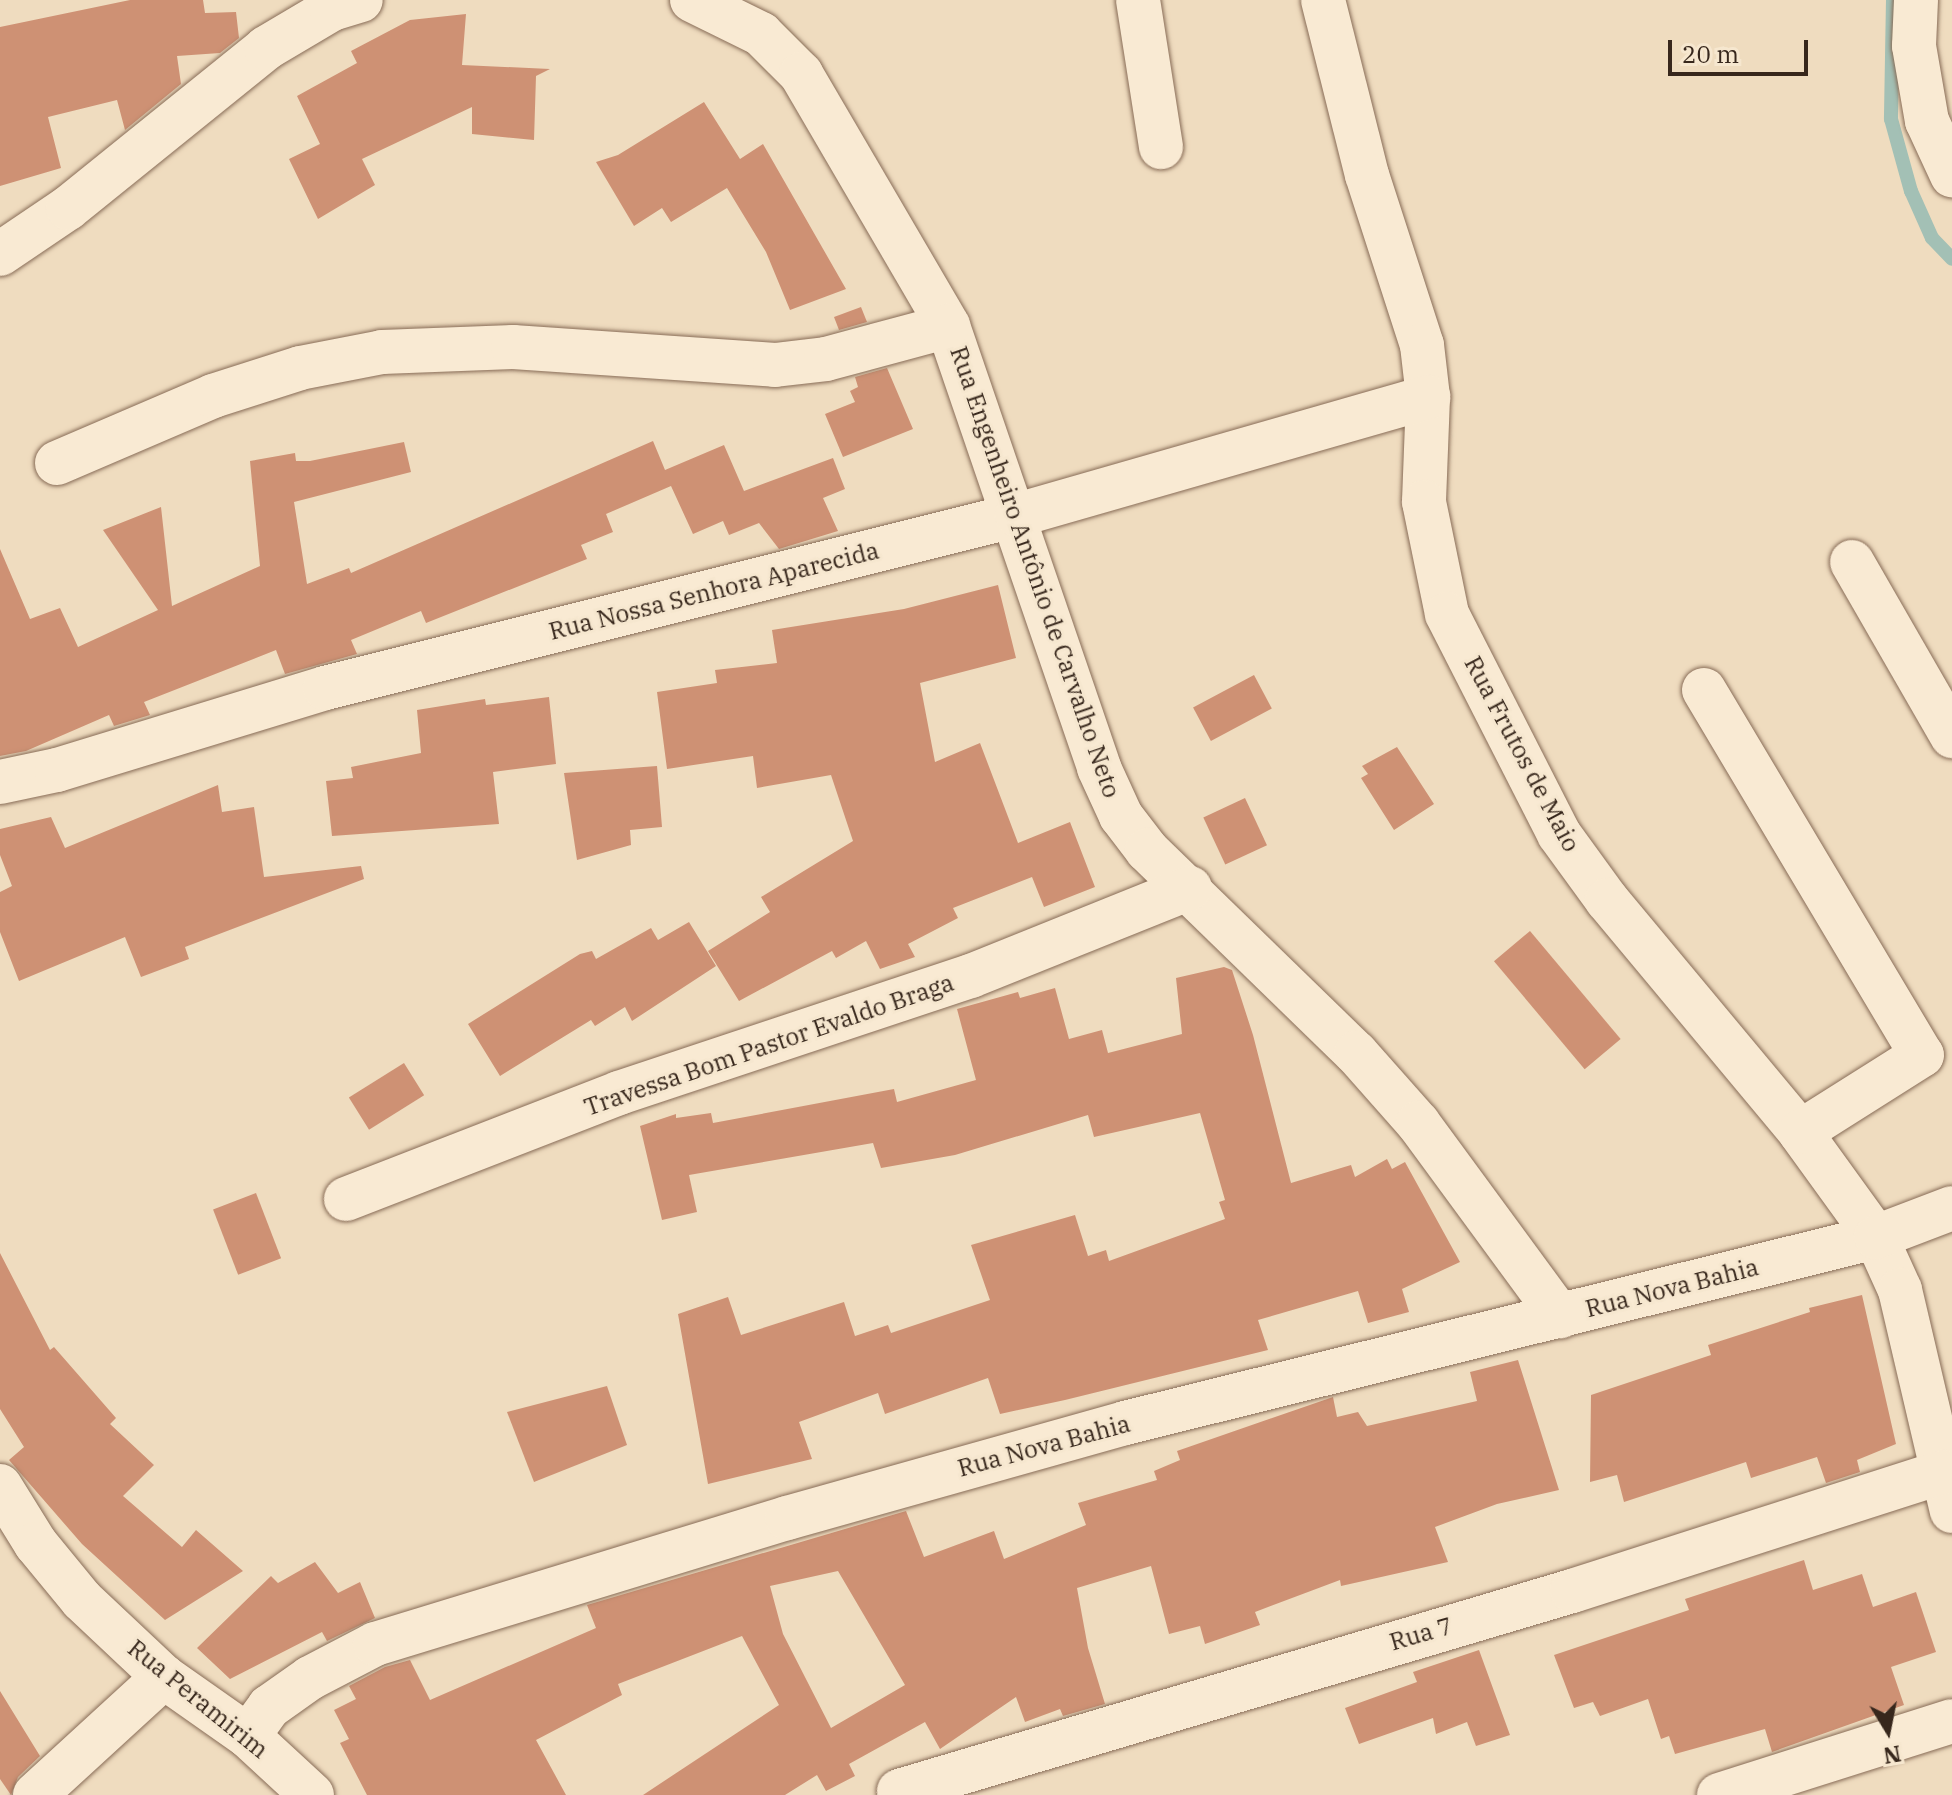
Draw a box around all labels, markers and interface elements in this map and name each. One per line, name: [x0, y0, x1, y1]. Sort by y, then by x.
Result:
scale bar: [1672, 24, 1812, 74]
text: 20 m: [1682, 38, 1739, 70]
street label: Rua Engenheiro Antônio de Carvalho Neto: [944, 343, 1126, 801]
street label: Rua Nossa Senhora Aparecida: [546, 536, 882, 646]
street label: Rua Frutos de Maio: [1458, 651, 1586, 857]
street label: Travessa Bom Pastor Evaldo Braga: [580, 968, 958, 1122]
street label: Rua Nova Bahia: [1582, 1253, 1762, 1323]
street label: Rua Nova Bahia: [955, 1409, 1133, 1483]
street label: Rua 7: [1386, 1611, 1456, 1657]
street label: Rua Peramirim: [122, 1634, 274, 1764]
north arrow: [1848, 1691, 1928, 1771]
text: N: [1881, 1739, 1903, 1771]

